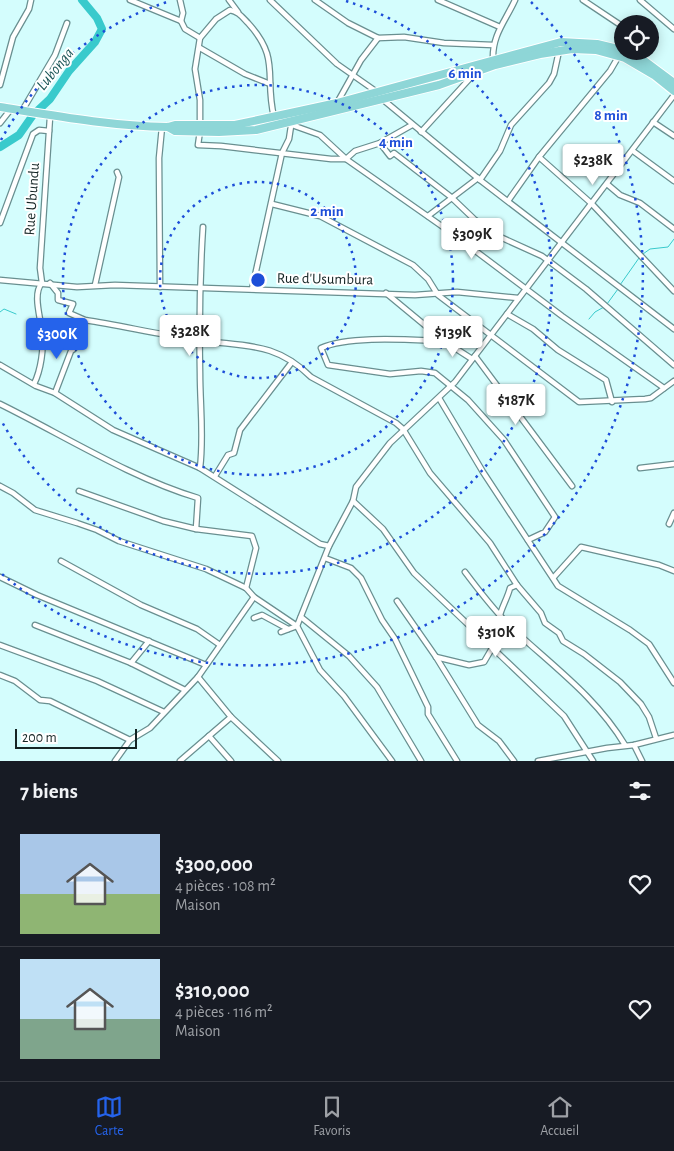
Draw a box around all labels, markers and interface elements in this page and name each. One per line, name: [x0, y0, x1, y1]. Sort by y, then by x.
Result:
map controls: [614, 15, 659, 60]
button: locate: [614, 15, 659, 60]
water label: Lubonga: [33, 45, 77, 93]
text: 6 min: [448, 66, 482, 81]
text: 8 min: [594, 108, 628, 123]
text: 4 min: [379, 135, 413, 150]
pin: $238K: [558, 144, 628, 186]
text: $238K: [574, 152, 612, 168]
street label: Rue Ubundu: [22, 162, 42, 236]
text: 2 min: [310, 204, 344, 219]
pin: $309K: [437, 218, 507, 260]
text: $309K: [452, 226, 492, 242]
centre of rings: [249, 271, 267, 289]
street label: Rue d'Usumbura: [277, 271, 373, 287]
pin: $328K: [155, 314, 225, 357]
pin: $139K: [418, 316, 488, 358]
pin: $300K: [22, 318, 92, 360]
text: $328K: [171, 323, 209, 339]
text: $139K: [435, 324, 471, 340]
text: $300K: [37, 326, 77, 342]
pin: $187K: [481, 384, 551, 426]
text: $187K: [497, 392, 535, 408]
pin: $310K: [461, 616, 531, 658]
text: $310K: [477, 624, 515, 640]
scale bar: [15, 726, 138, 749]
text: 200 m: [22, 731, 57, 745]
icon: filters: [626, 777, 654, 805]
text: 7 biens: [20, 781, 78, 802]
icon: home: [60, 854, 120, 914]
text: $300,000: [175, 854, 253, 875]
icon: heart: [626, 870, 654, 898]
text: 4 pièces · 108 m²: [175, 878, 276, 894]
text: Maison: [175, 897, 221, 913]
icon: home: [60, 979, 120, 1039]
text: $310,000: [175, 980, 250, 1001]
icon: heart: [626, 995, 654, 1023]
text: 4 pièces · 116 m²: [175, 1004, 273, 1020]
text: Maison: [175, 1023, 221, 1039]
tab: Carte: [95, 1093, 124, 1140]
tab: Favoris: [313, 1093, 351, 1140]
tab: Accueil: [540, 1093, 579, 1140]

